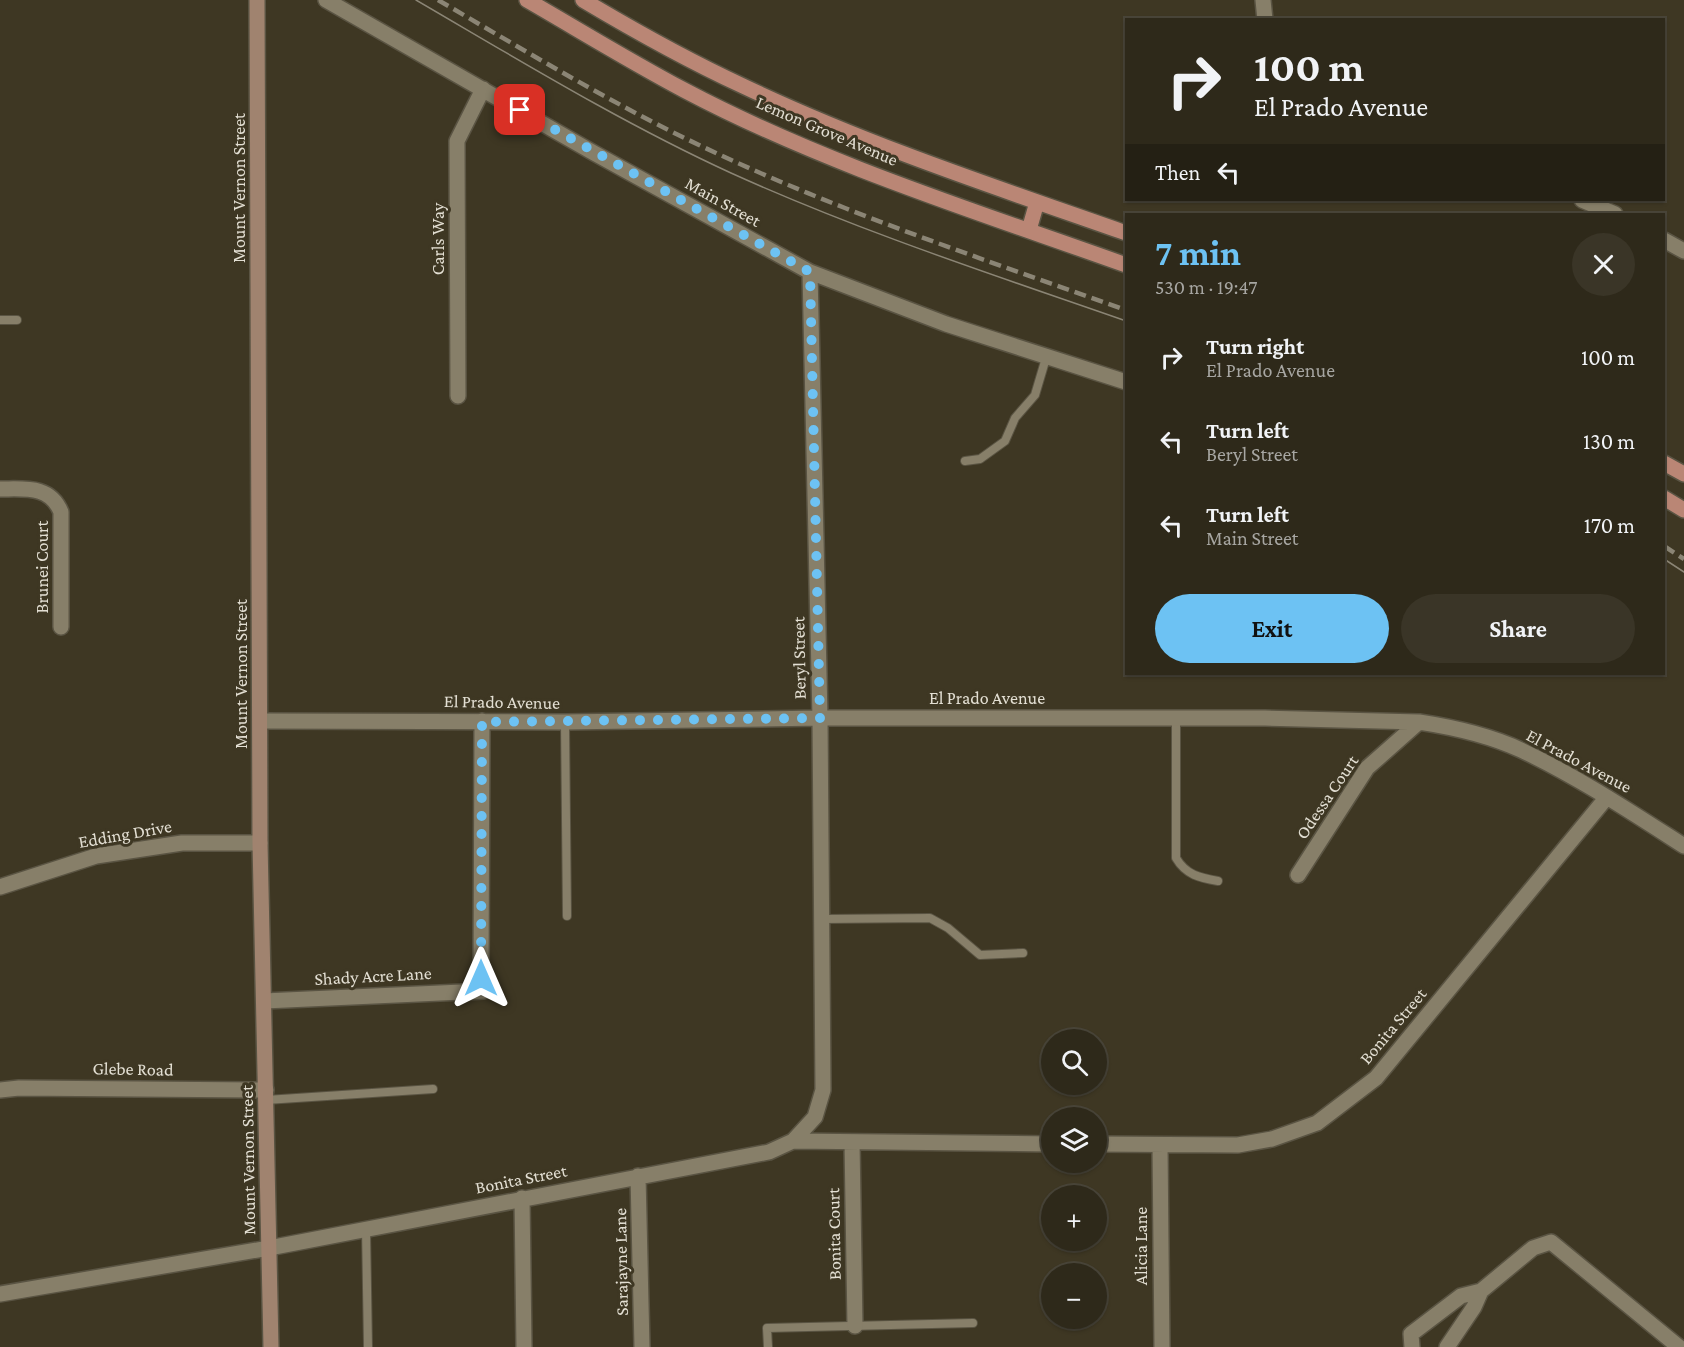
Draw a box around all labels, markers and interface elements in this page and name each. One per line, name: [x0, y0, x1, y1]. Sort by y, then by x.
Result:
icon: right: [1155, 42, 1233, 120]
text: 100 m: [1254, 43, 1364, 90]
pin: [494, 84, 545, 135]
street label: Lemon Grove Avenue: [753, 92, 901, 170]
text: El Prado Avenue: [1254, 92, 1428, 122]
icon: arrive: [503, 93, 536, 126]
street label: Mount Vernon Street: [229, 112, 249, 263]
icon: left: [1212, 156, 1245, 189]
text: Then: [1155, 160, 1200, 185]
street label: Main Street: [682, 173, 765, 231]
street label: Carls Way: [428, 202, 448, 275]
text: 7 min: [1155, 233, 1241, 273]
button: close: [1572, 233, 1635, 296]
text: 530 m · 19:47: [1155, 276, 1257, 298]
text: Turn right: [1206, 334, 1304, 359]
icon: right: [1155, 341, 1188, 374]
text: 100 m: [1581, 345, 1635, 370]
text: El Prado Avenue: [1206, 359, 1335, 381]
text: Turn left: [1206, 418, 1289, 443]
icon: left: [1155, 425, 1188, 458]
text: 130 m: [1583, 429, 1635, 454]
text: Beryl Street: [1206, 443, 1298, 465]
text: Turn left: [1206, 502, 1289, 527]
icon: left: [1155, 509, 1188, 542]
text: 170 m: [1584, 513, 1635, 538]
street label: Brunei Court: [32, 520, 52, 613]
text: Main Street: [1206, 527, 1298, 549]
button: Exit: [1155, 594, 1389, 663]
button: Share: [1401, 594, 1635, 663]
street label: Mount Vernon Street: [231, 598, 251, 749]
street label: Beryl Street: [788, 615, 810, 700]
street label: El Prado Avenue: [929, 688, 1045, 708]
street label: El Prado Avenue: [444, 691, 560, 713]
street label: El Prado Avenue: [1523, 725, 1635, 797]
street label: Odessa Court: [1292, 750, 1363, 843]
street label: Edding Drive: [77, 816, 173, 852]
position arrow: [449, 946, 513, 1010]
street label: Shady Acre Lane: [314, 963, 432, 989]
street label: Bonita Street: [1355, 983, 1431, 1068]
map controls: [1041, 1029, 1107, 1329]
button: search: [1041, 1029, 1107, 1095]
street label: Glebe Road: [92, 1058, 174, 1080]
street label: Mount Vernon Street: [237, 1084, 259, 1235]
button: layers: [1041, 1107, 1107, 1173]
street label: Bonita Street: [473, 1160, 570, 1198]
button: +: [1041, 1185, 1107, 1251]
street label: Bonita Court: [823, 1187, 845, 1280]
street label: Alicia Lane: [1131, 1207, 1151, 1285]
street label: Sarajayne Lane: [610, 1208, 633, 1316]
button: −: [1041, 1263, 1107, 1329]

